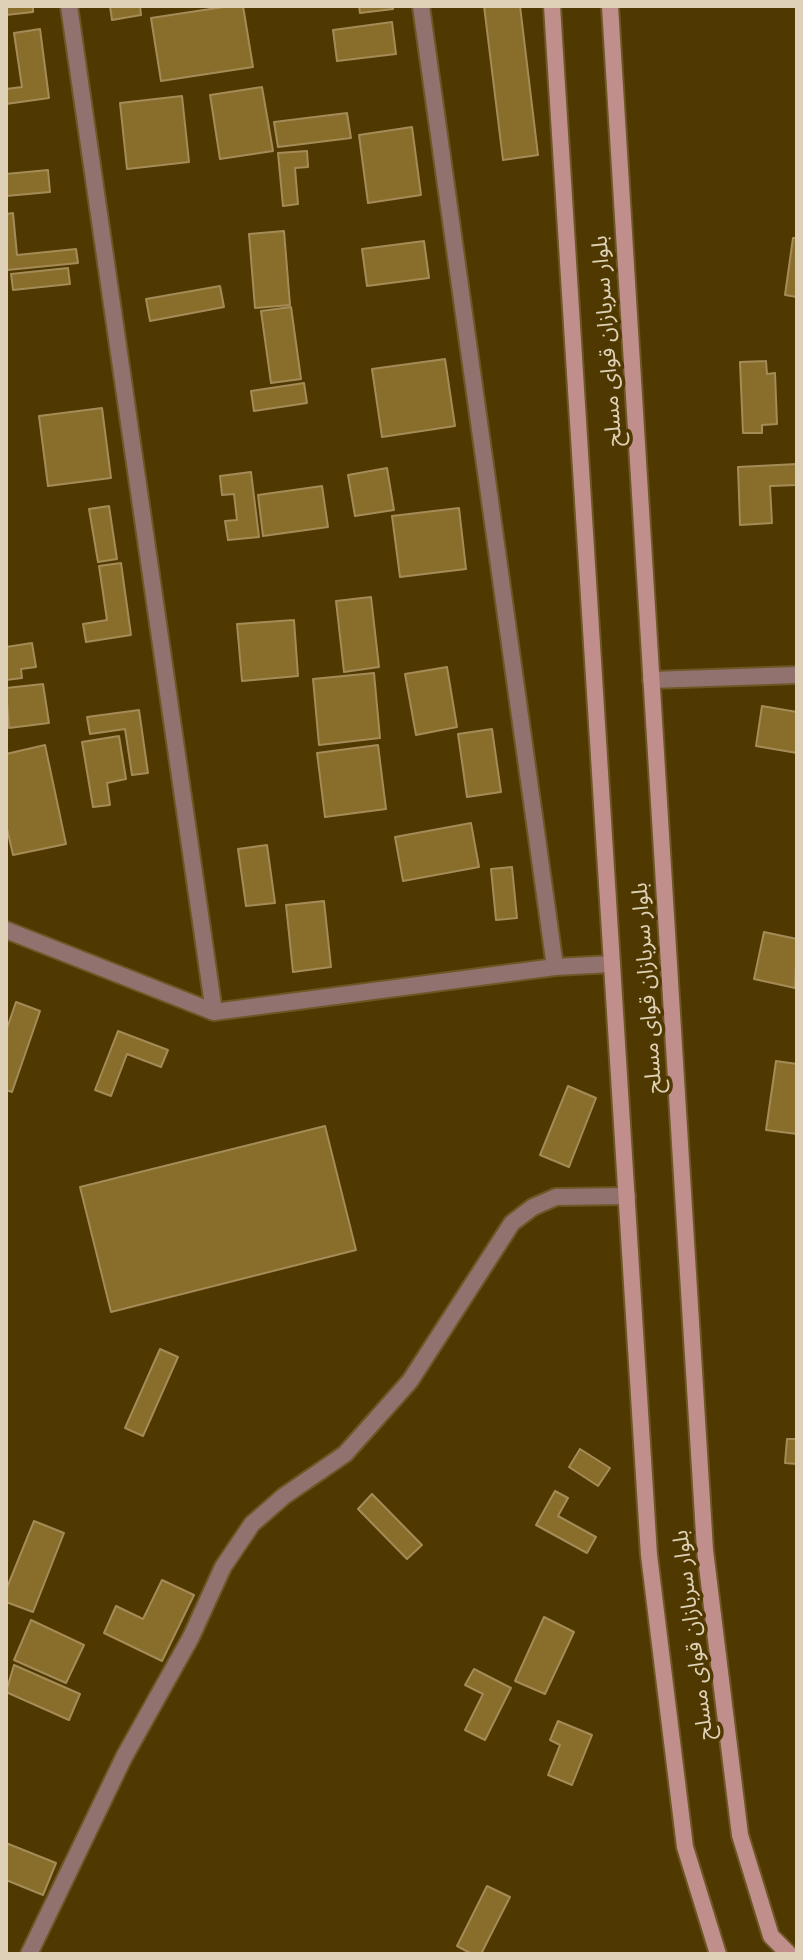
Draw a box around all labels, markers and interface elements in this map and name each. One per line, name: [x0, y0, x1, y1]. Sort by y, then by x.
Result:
street label: بلوار سربازان قوای مسلح: [587, 235, 629, 447]
street label: بلوار سربازان قوای مسلح: [627, 882, 669, 1094]
street label: بلوار سربازان قوای مسلح: [668, 1528, 720, 1742]

